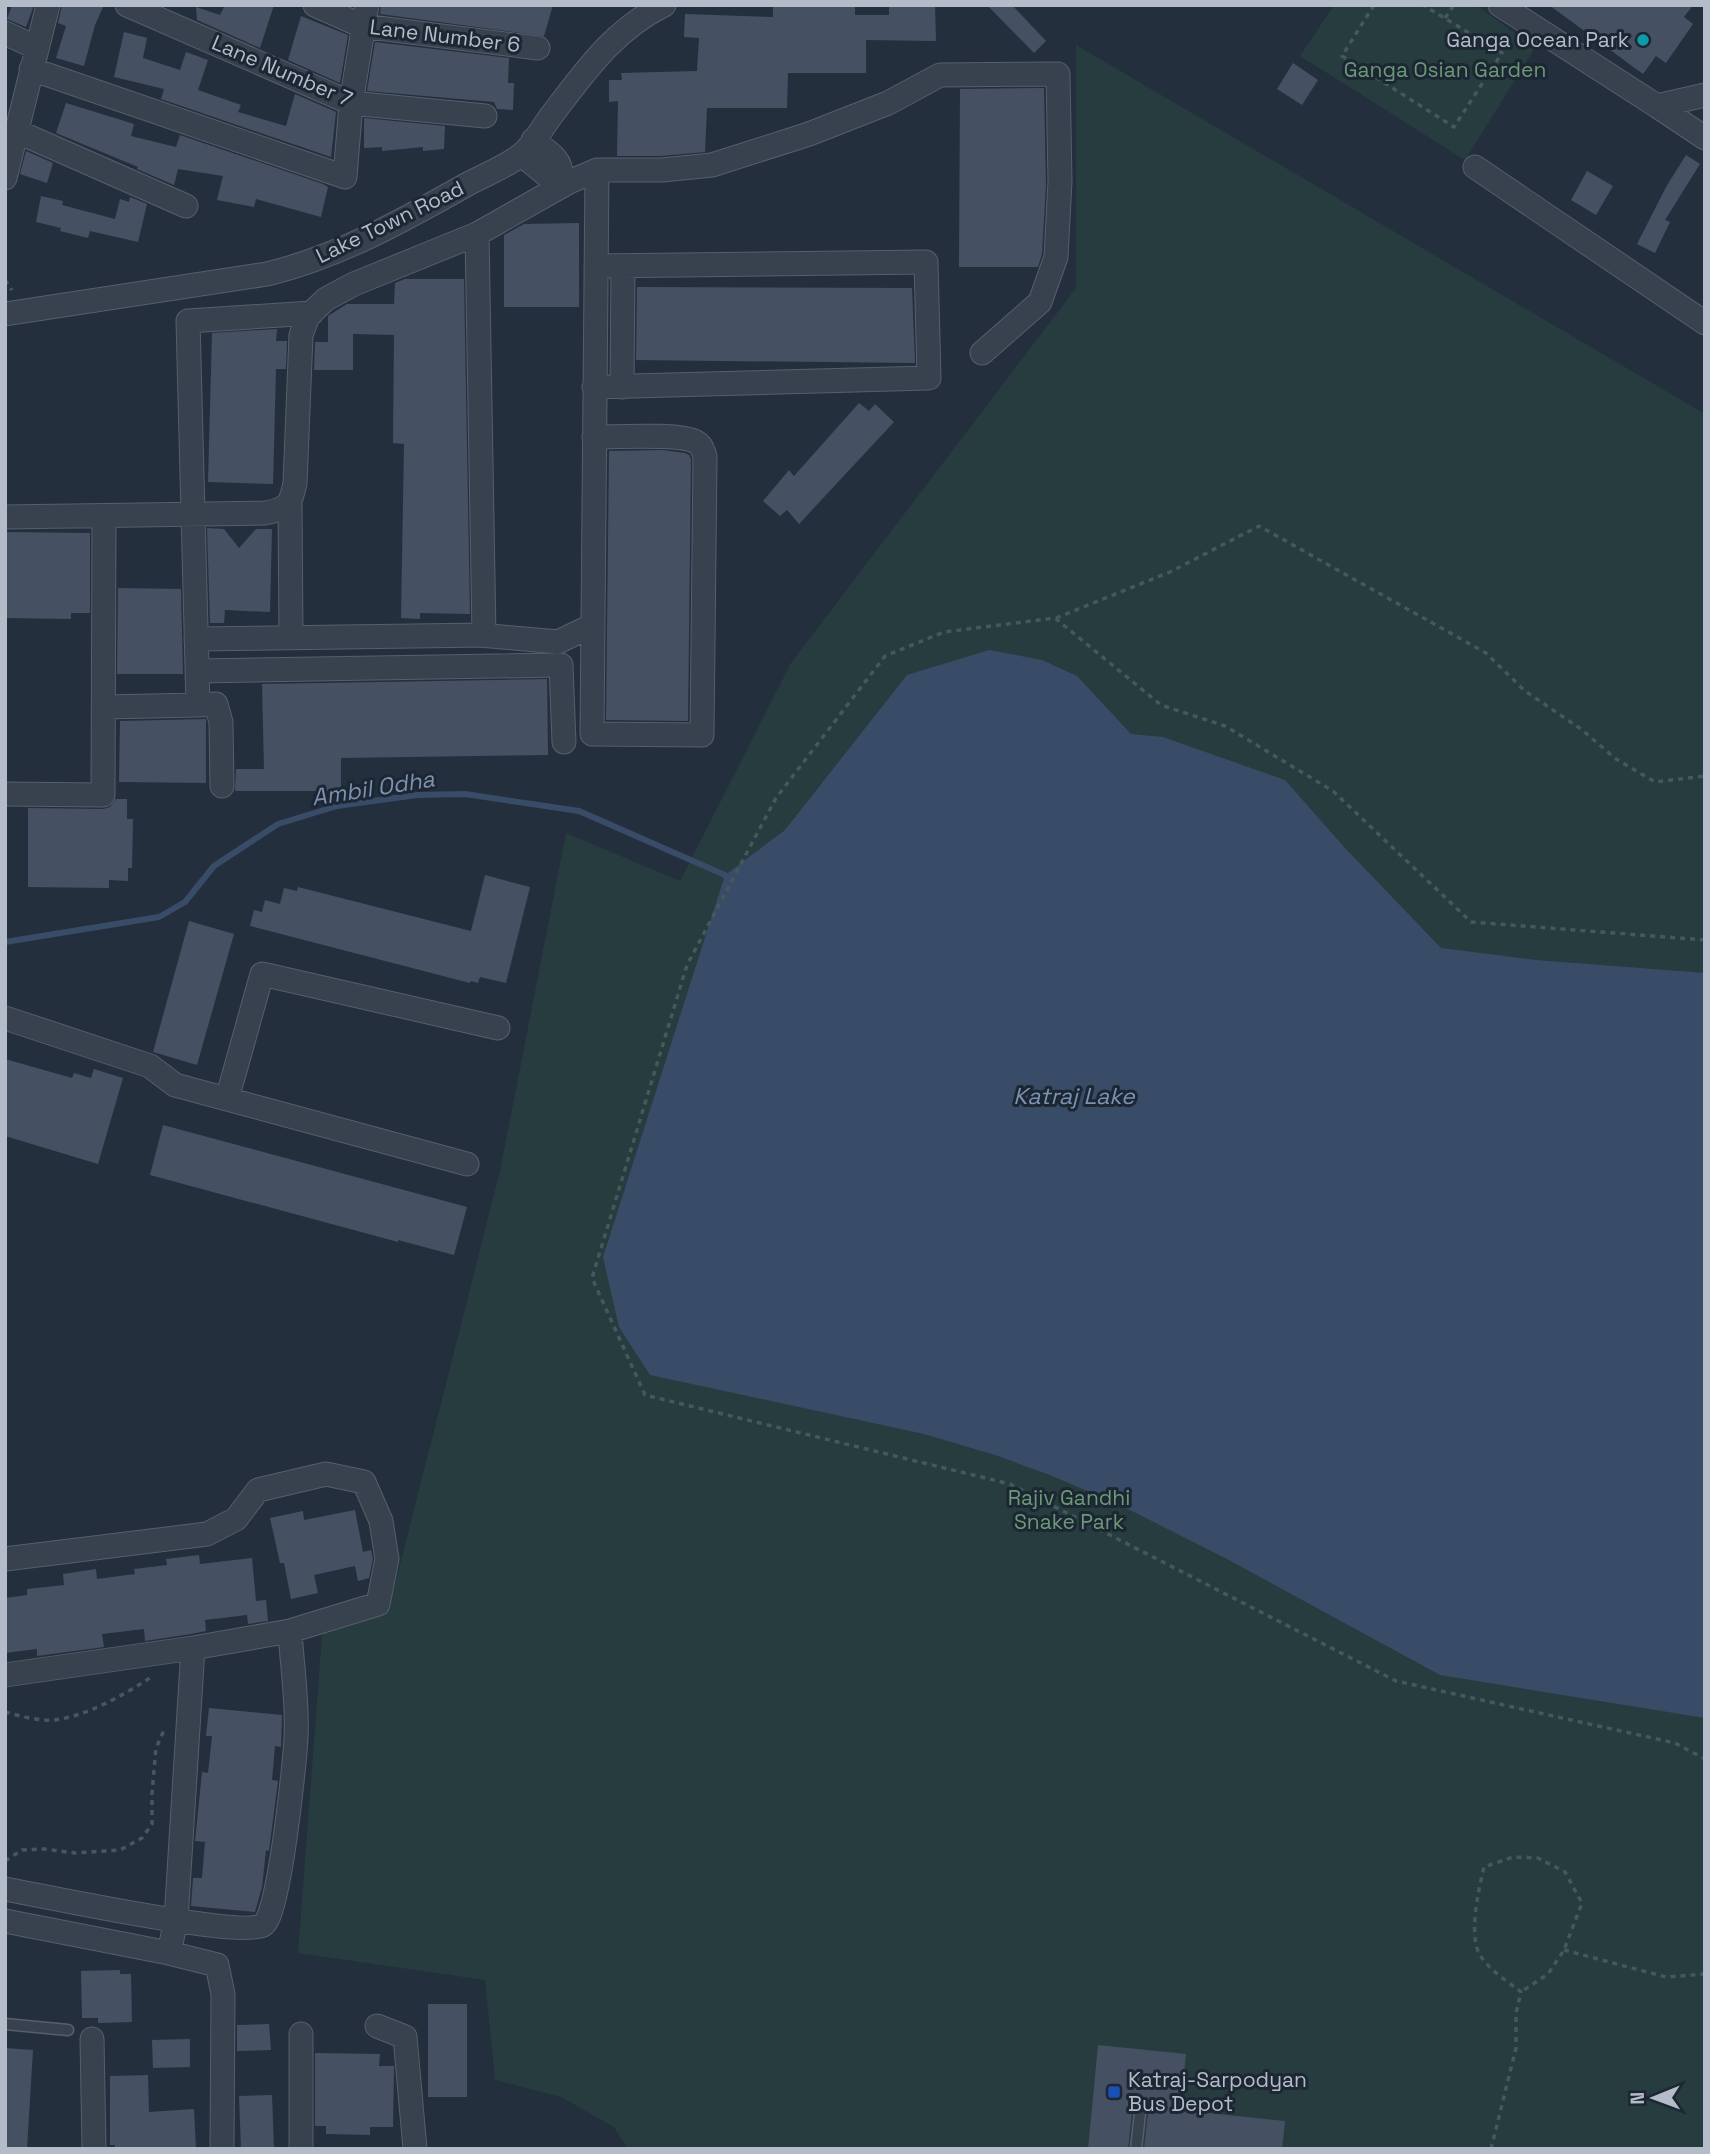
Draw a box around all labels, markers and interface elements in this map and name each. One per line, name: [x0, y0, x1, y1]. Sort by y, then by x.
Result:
street label: Lane Number 6: [368, 13, 522, 58]
place label: Ganga Ocean Park: [1446, 26, 1629, 53]
street label: Lane Number 7: [208, 29, 357, 112]
marker: Ganga Ocean Park: [1635, 32, 1651, 48]
park label: Ganga Osian Garden: [1344, 56, 1546, 83]
street label: Lake Town Road: [311, 174, 468, 269]
water label: Ambil Odha: [310, 763, 437, 812]
water label: Katraj Lake: [1013, 1081, 1136, 1111]
park label: Rajiv Gandhi Snake Park: [1008, 1484, 1130, 1535]
north arrow: [1619, 2063, 1689, 2133]
place label: Katraj-Sarpodyan Bus Depot: [1128, 2066, 1307, 2117]
marker: Katraj-Sarpodyan Bus Depot: [1106, 2084, 1122, 2100]
text: N: [1625, 2092, 1650, 2105]

